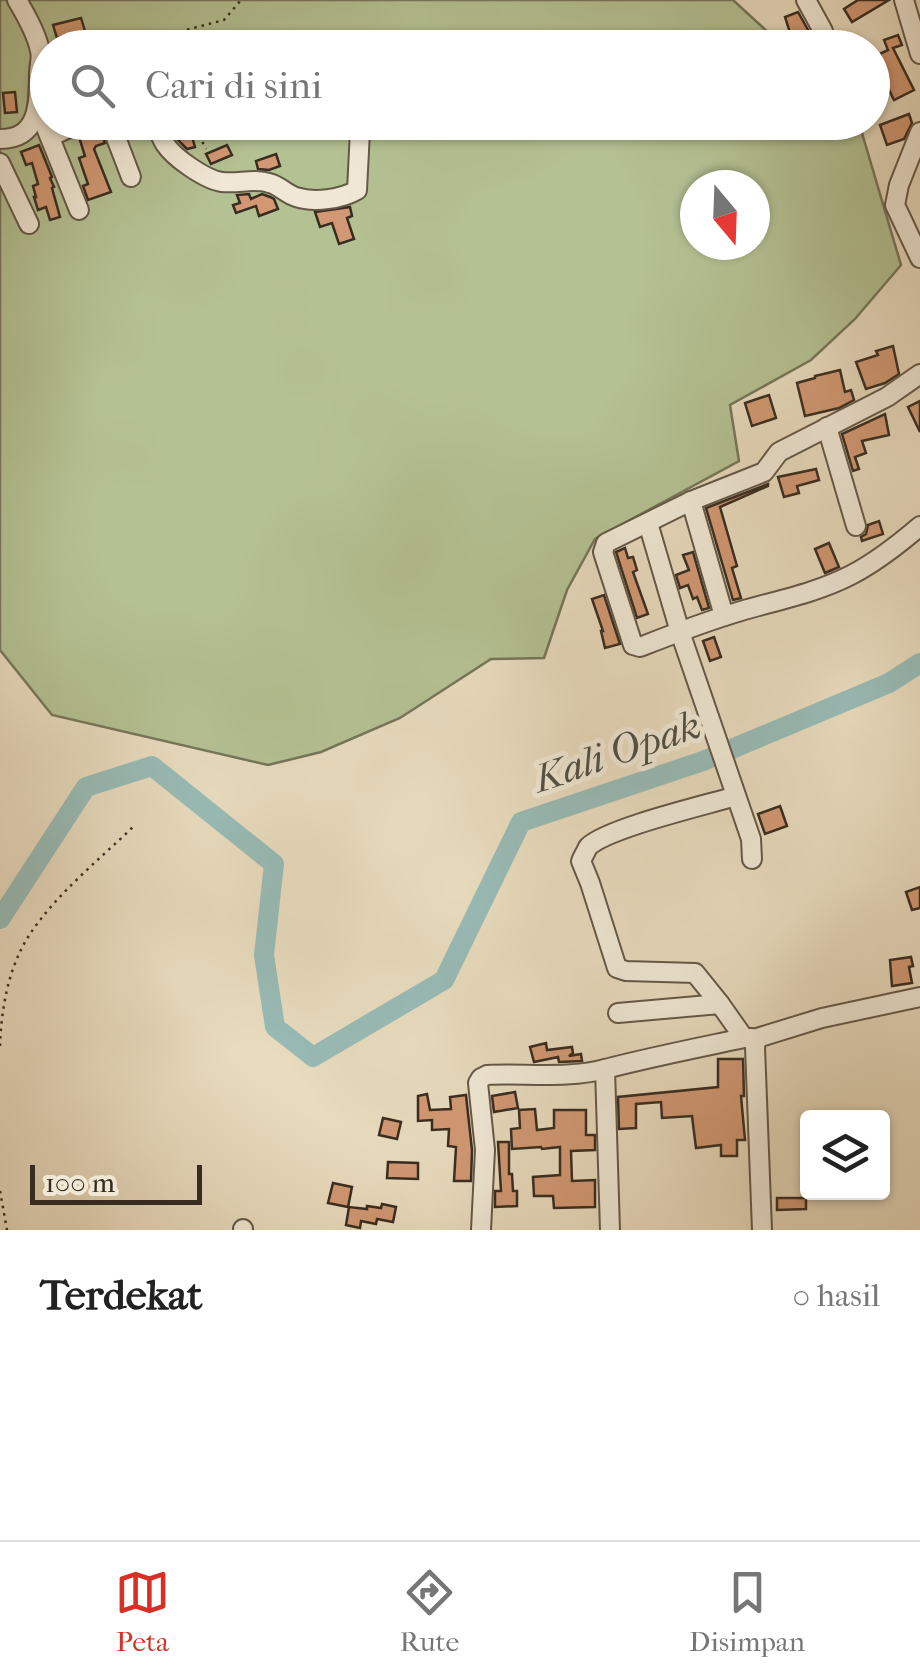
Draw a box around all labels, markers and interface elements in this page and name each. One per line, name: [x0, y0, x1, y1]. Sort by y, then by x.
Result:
search box: [30, 30, 890, 140]
icon: search: [65, 58, 120, 113]
text: Cari di sini: [145, 63, 322, 108]
north arrow: [680, 170, 770, 260]
water label: Kali Opak: [525, 702, 707, 803]
map controls: [800, 1110, 890, 1200]
button: layers: [800, 1110, 890, 1200]
scale bar: [30, 1160, 202, 1204]
text: 100 m: [45, 1166, 115, 1199]
text: Terdekat: [40, 1271, 202, 1320]
text: 0 hasil: [793, 1277, 880, 1314]
tab: Peta: [115, 1565, 170, 1658]
tab: Rute: [400, 1565, 459, 1658]
tab: Disimpan: [689, 1565, 805, 1658]

